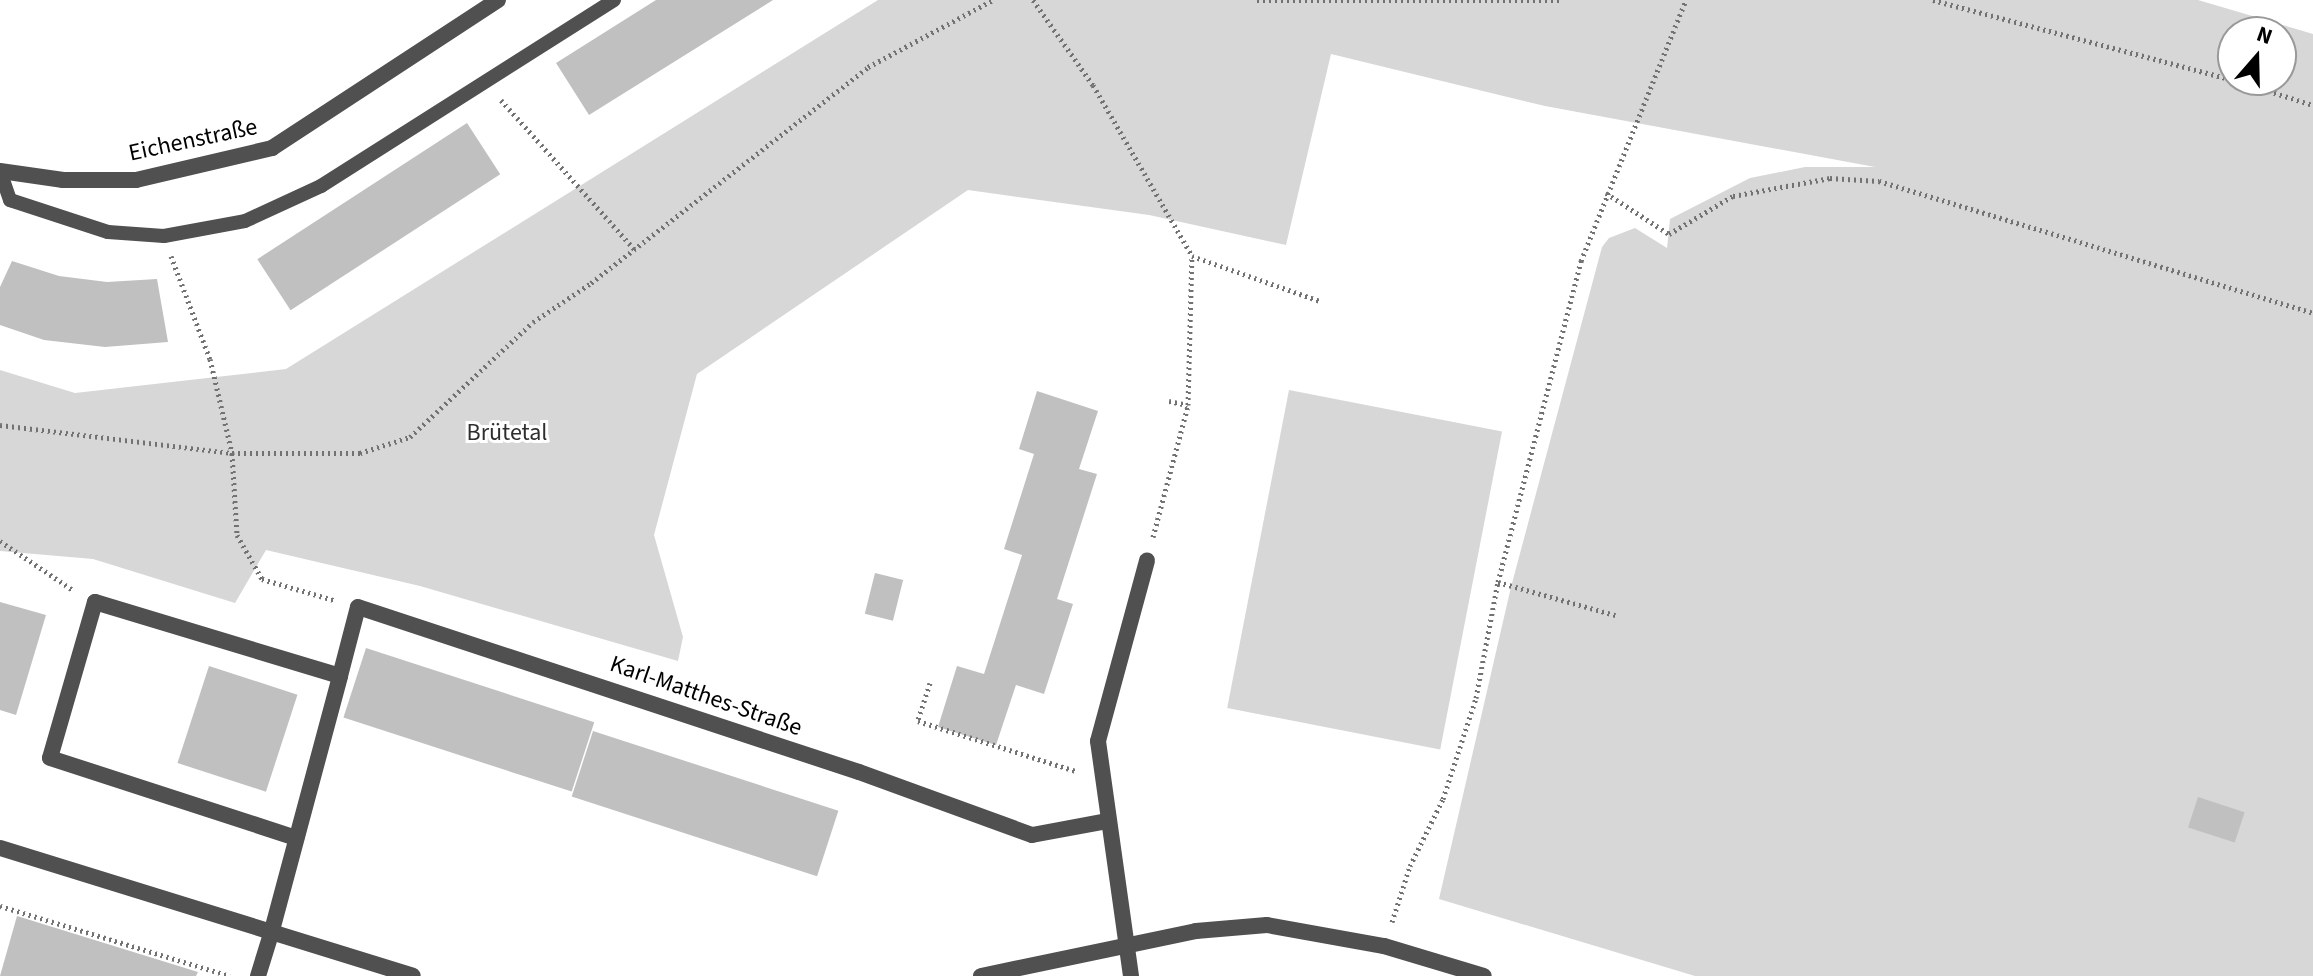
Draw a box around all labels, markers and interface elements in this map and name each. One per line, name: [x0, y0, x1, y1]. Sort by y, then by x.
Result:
north arrow: [2217, 16, 2297, 96]
text: N: [2252, 18, 2277, 53]
street label: Eichenstraße: [126, 112, 260, 168]
park label: Brütetal: [467, 419, 547, 447]
street label: Karl-Matthes-Straße: [606, 650, 806, 742]

